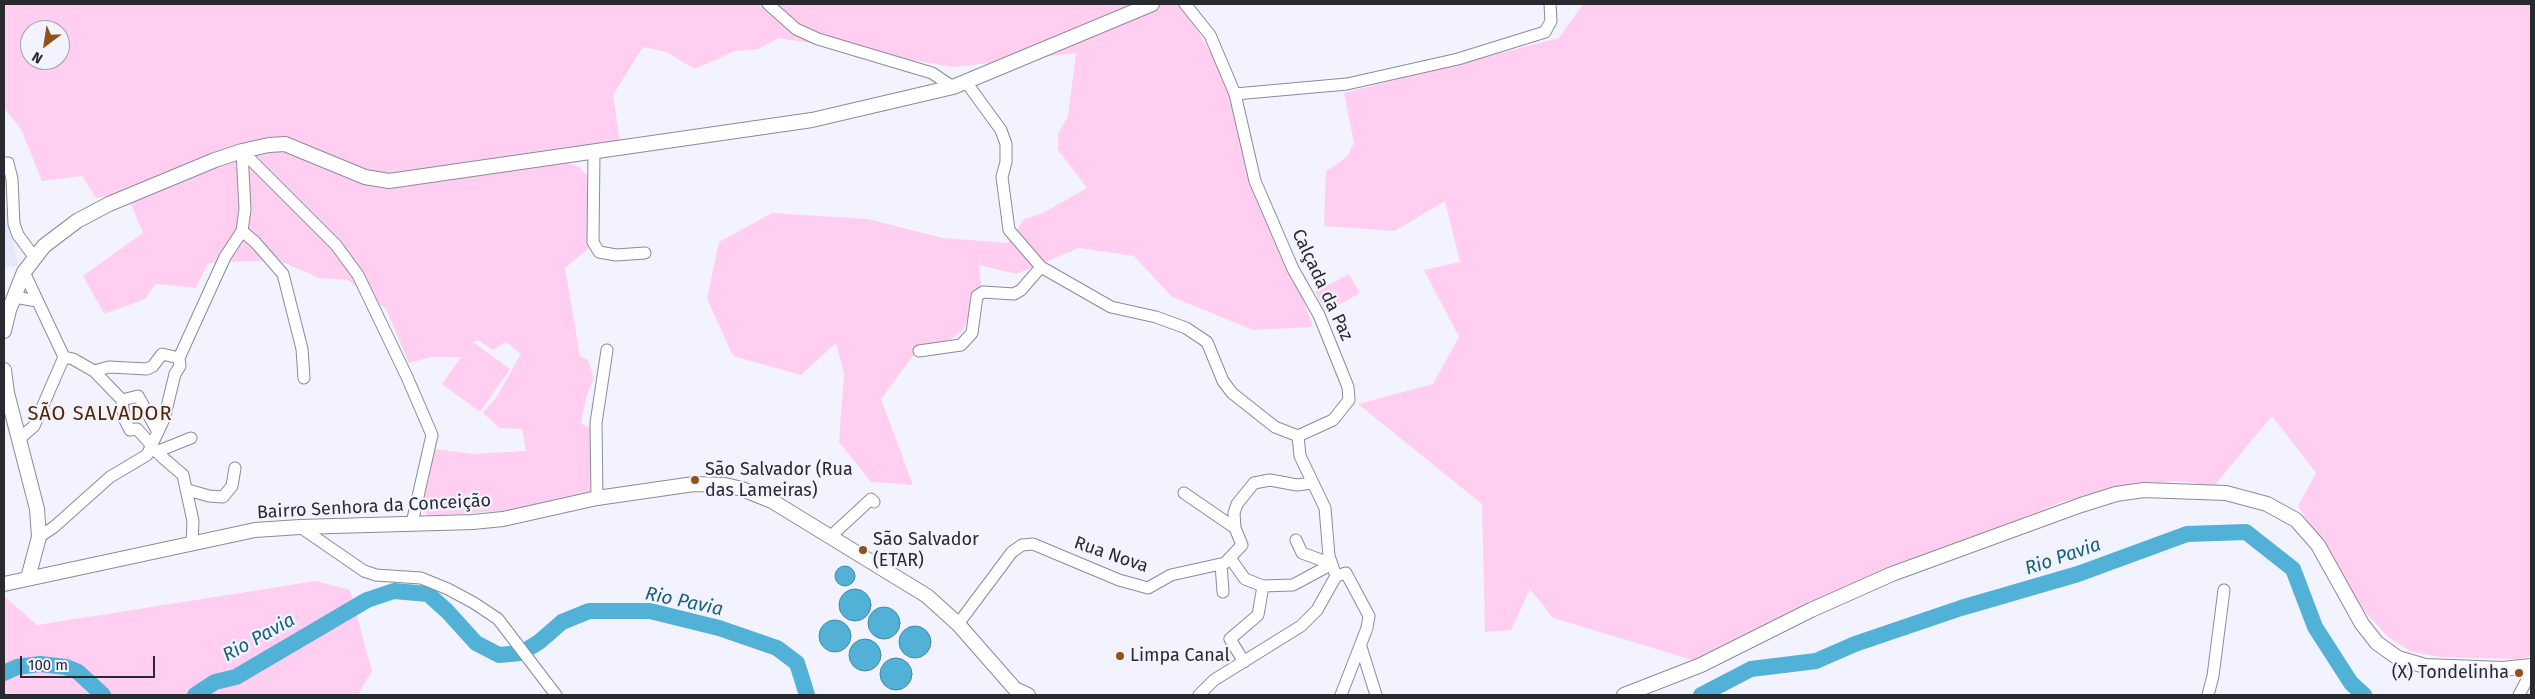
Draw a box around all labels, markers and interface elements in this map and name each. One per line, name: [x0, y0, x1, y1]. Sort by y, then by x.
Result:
north arrow: [20, 20, 70, 70]
text: N: [29, 48, 46, 67]
street label: Calçada da Paz: [1287, 226, 1357, 344]
district label: SÃO SALVADOR: [26, 402, 174, 426]
place label: São Salvador (Rua das Lameiras): [705, 459, 853, 502]
marker: São Salvador (Rua das Lameiras): [689, 474, 701, 486]
street label: Bairro Senhora da Conceição: [256, 490, 492, 524]
place label: São Salvador (ETAR): [873, 529, 979, 572]
street label: Rua Nova: [1071, 532, 1151, 578]
water label: Rio Pavia: [2022, 533, 2104, 581]
marker: São Salvador (ETAR): [857, 544, 869, 556]
water label: Rio Pavia: [643, 583, 725, 621]
water label: Rio Pavia: [219, 609, 299, 667]
place label: Limpa Canal: [1130, 645, 1230, 667]
scale bar: [22, 646, 158, 678]
marker: Limpa Canal: [1114, 650, 1126, 662]
text: 100 m: [28, 656, 68, 674]
place label: (X) Tondelinha: [2392, 662, 2509, 684]
marker: (X) Tondelinha: [2513, 667, 2525, 679]

